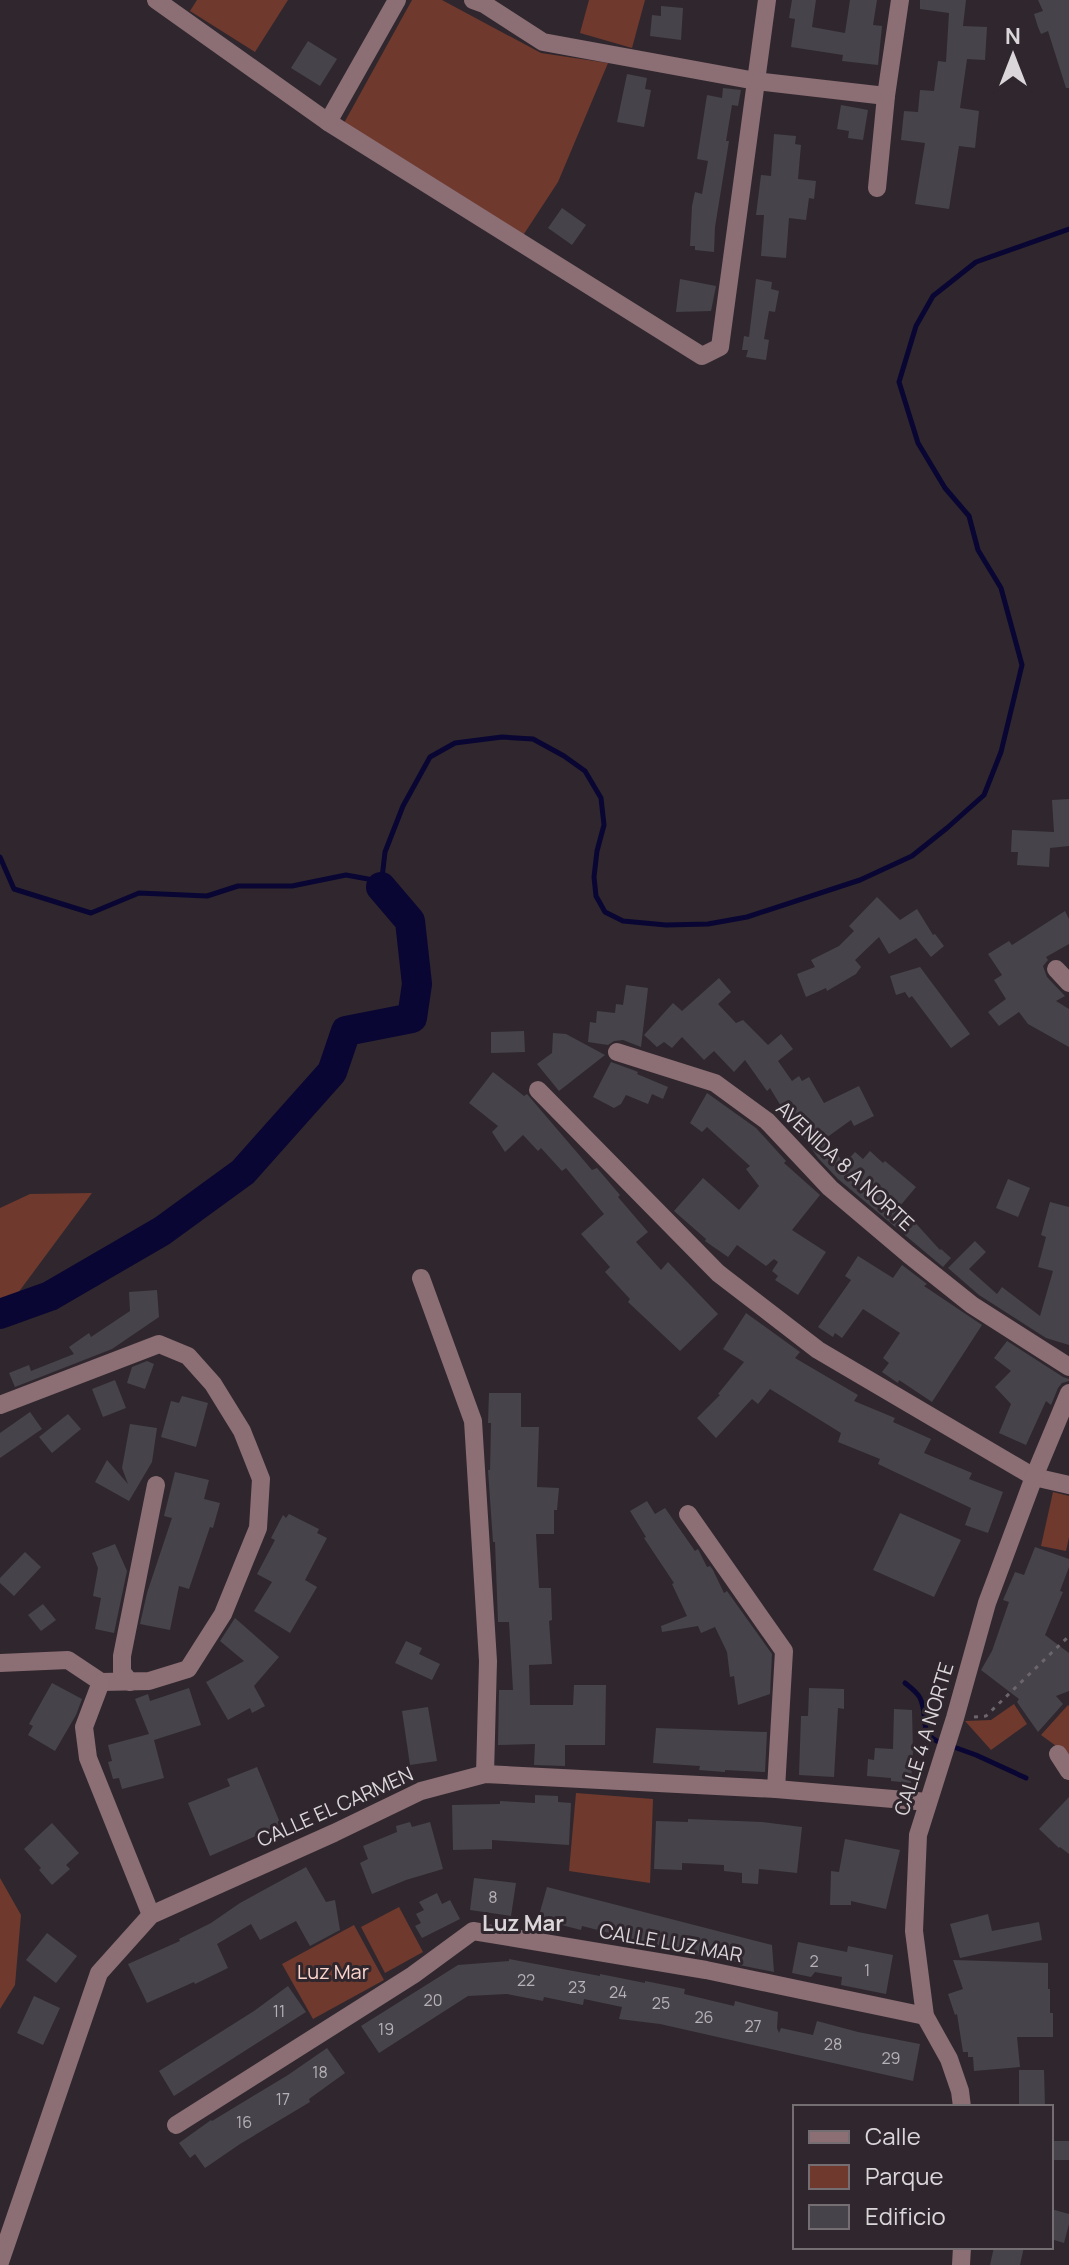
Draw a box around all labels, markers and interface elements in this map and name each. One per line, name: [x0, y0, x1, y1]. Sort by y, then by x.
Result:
north arrow: [973, 16, 1053, 96]
text: N: [1005, 21, 1021, 51]
street label: AVENIDA 8 A NORTE: [771, 1095, 920, 1237]
street label: CALLE 4 A NORTE: [887, 1659, 960, 1819]
street label: CALLE EL CARMEN: [253, 1760, 417, 1853]
house number: 8: [488, 1886, 498, 1908]
district label: Luz Mar: [482, 1908, 564, 1938]
street label: CALLE LUZ MAR: [597, 1917, 745, 1968]
house number: 2: [809, 1950, 819, 1972]
park label: Luz Mar: [297, 1958, 369, 1985]
house number: 1: [864, 1959, 870, 1981]
house number: 22: [517, 1969, 535, 1991]
house number: 23: [568, 1976, 586, 1998]
house number: 24: [609, 1981, 627, 2003]
house number: 20: [424, 1989, 442, 2011]
house number: 25: [652, 1992, 670, 2014]
house number: 11: [273, 2000, 285, 2022]
house number: 26: [694, 2006, 714, 2028]
house number: 27: [744, 2015, 762, 2037]
house number: 19: [378, 2018, 394, 2040]
house number: 28: [824, 2033, 842, 2055]
house number: 29: [881, 2047, 901, 2069]
house number: 18: [312, 2061, 328, 2083]
house number: 17: [276, 2088, 290, 2110]
legend: [793, 2105, 1053, 2249]
house number: 16: [236, 2111, 252, 2133]
text: Calle: [865, 2119, 921, 2152]
text: Parque: [865, 2159, 943, 2192]
text: Edificio: [865, 2199, 946, 2232]

